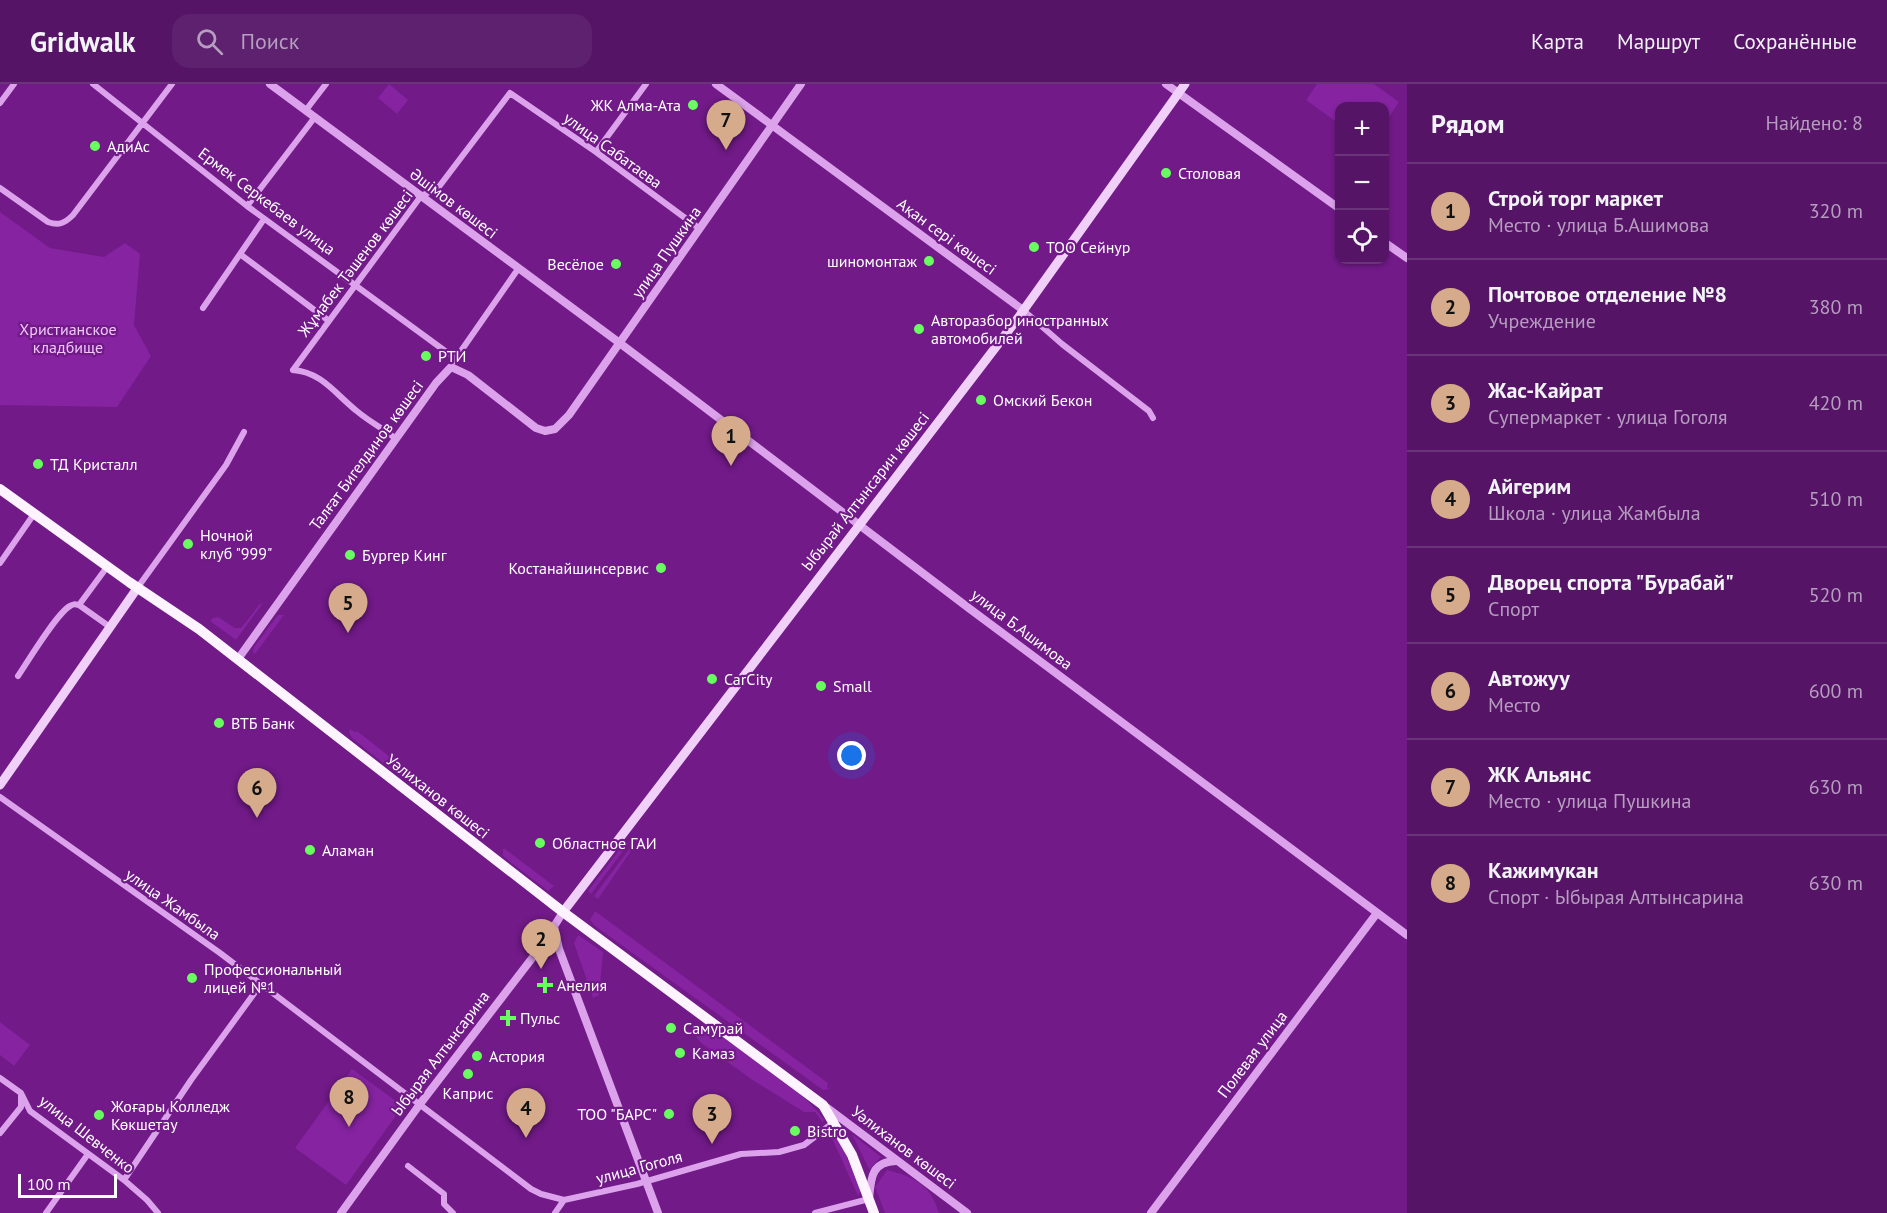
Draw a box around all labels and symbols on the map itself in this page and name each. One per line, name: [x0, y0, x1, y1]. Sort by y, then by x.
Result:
place label: ЖК Алма-Ата: [590, 95, 681, 115]
marker: ЖК Алма-Ата: [686, 98, 700, 112]
pin: 7: [706, 100, 746, 150]
street label: улица Сабатаева: [560, 108, 666, 192]
place label: АдиАс: [107, 136, 150, 156]
marker: АдиАс: [88, 139, 102, 153]
street label: Ермек Серкебаев улица: [195, 143, 339, 259]
street label: Әшімов көшесі: [406, 163, 502, 243]
place label: Столовая: [1178, 163, 1241, 183]
marker: Столовая: [1159, 166, 1173, 180]
street label: Жұмабек Тәшенов көшесі: [293, 186, 417, 341]
street label: Ақан сері көшесі: [893, 193, 1001, 279]
street label: улица Пушкина: [627, 202, 705, 302]
place label: ТОО Сейнур: [1046, 237, 1130, 257]
marker: ТОО Сейнур: [1027, 240, 1041, 254]
place label: шиномонтаж: [827, 251, 917, 271]
place label: Весёлое: [547, 254, 604, 274]
marker: шиномонтаж: [922, 254, 936, 268]
marker: Весёлое: [609, 257, 623, 271]
place label: Авторазбор иностранных автомобилей: [931, 310, 1109, 348]
park label: Христианское кладбище: [19, 319, 117, 357]
marker: Авторазбор иностранных автомобилей: [912, 322, 926, 336]
place label: РТИ: [438, 346, 466, 366]
marker: РТИ: [419, 349, 433, 363]
street label: Талғат Бигелдинов көшесі: [305, 376, 427, 534]
place label: Омский Бекон: [993, 390, 1093, 410]
marker: Омский Бекон: [974, 393, 988, 407]
street label: Ыбырай Алтынсарин көшесі: [797, 408, 933, 574]
pin: 1: [712, 416, 750, 466]
place label: ТД Кристалл: [50, 454, 137, 474]
marker: ТД Кристалл: [31, 457, 45, 471]
place label: Ночной клуб "999": [200, 525, 272, 563]
marker: Ночной клуб "999": [181, 537, 195, 551]
place label: Бургер Кинг: [362, 545, 447, 565]
marker: Бургер Кинг: [343, 548, 357, 562]
place label: Костанайшинсервис: [508, 558, 649, 578]
marker: Костанайшинсервис: [654, 561, 668, 575]
pin: 5: [328, 584, 368, 633]
street label: улица Б.Ашимова: [967, 584, 1077, 674]
place label: CarCity: [724, 669, 773, 689]
marker: CarCity: [705, 672, 719, 686]
place label: Small: [833, 676, 872, 696]
marker: Small: [814, 679, 828, 693]
place label: ВТБ Банк: [231, 713, 295, 733]
marker: ВТБ Банк: [212, 716, 226, 730]
your location: [837, 741, 866, 770]
street label: Уәлиханов көшесі: [382, 749, 494, 843]
pin: 6: [238, 768, 276, 818]
place label: Областное ГАИ: [552, 833, 657, 853]
marker: Областное ГАИ: [533, 836, 547, 850]
place label: Аламан: [322, 840, 374, 860]
marker: Аламан: [303, 843, 317, 857]
street label: улица Жамбыла: [122, 864, 224, 944]
pin: 2: [522, 920, 560, 969]
place label: Профессиональный лицей №1: [203, 959, 342, 997]
marker: Профессиональный лицей №1: [185, 971, 199, 985]
place label: Анелия: [557, 975, 607, 995]
marker: Анелия: [538, 978, 552, 992]
street label: Ыбырая Алтынсарина: [386, 987, 494, 1119]
street label: Полевая улица: [1213, 1007, 1291, 1101]
place label: Пульс: [520, 1008, 560, 1028]
marker: Пульс: [501, 1011, 515, 1025]
place label: Самурай: [683, 1018, 743, 1038]
marker: Самурай: [664, 1021, 678, 1035]
place label: Камаз: [692, 1043, 735, 1063]
place label: Астория: [489, 1046, 545, 1066]
marker: Камаз: [673, 1046, 687, 1060]
marker: Астория: [470, 1049, 484, 1063]
marker: Каприс: [461, 1067, 475, 1081]
pin: 8: [330, 1078, 368, 1127]
place label: Каприс: [443, 1083, 493, 1103]
pin: 4: [506, 1088, 546, 1138]
street label: улица Шевченко: [35, 1090, 139, 1178]
pin: 3: [692, 1094, 732, 1144]
place label: Жоғары Колледж Көкшетау: [110, 1096, 230, 1134]
street label: Уәлиханов көшесі: [848, 1101, 960, 1193]
place label: ТОО "БАРС": [577, 1104, 657, 1124]
marker: ТОО "БАРС": [662, 1107, 676, 1121]
marker: Жоғары Колледж Көкшетау: [92, 1108, 106, 1122]
place label: Bistro: [807, 1121, 847, 1141]
marker: Bistro: [788, 1124, 802, 1138]
street label: улица Гоголя: [594, 1146, 684, 1188]
scale bar: [18, 1171, 117, 1198]

